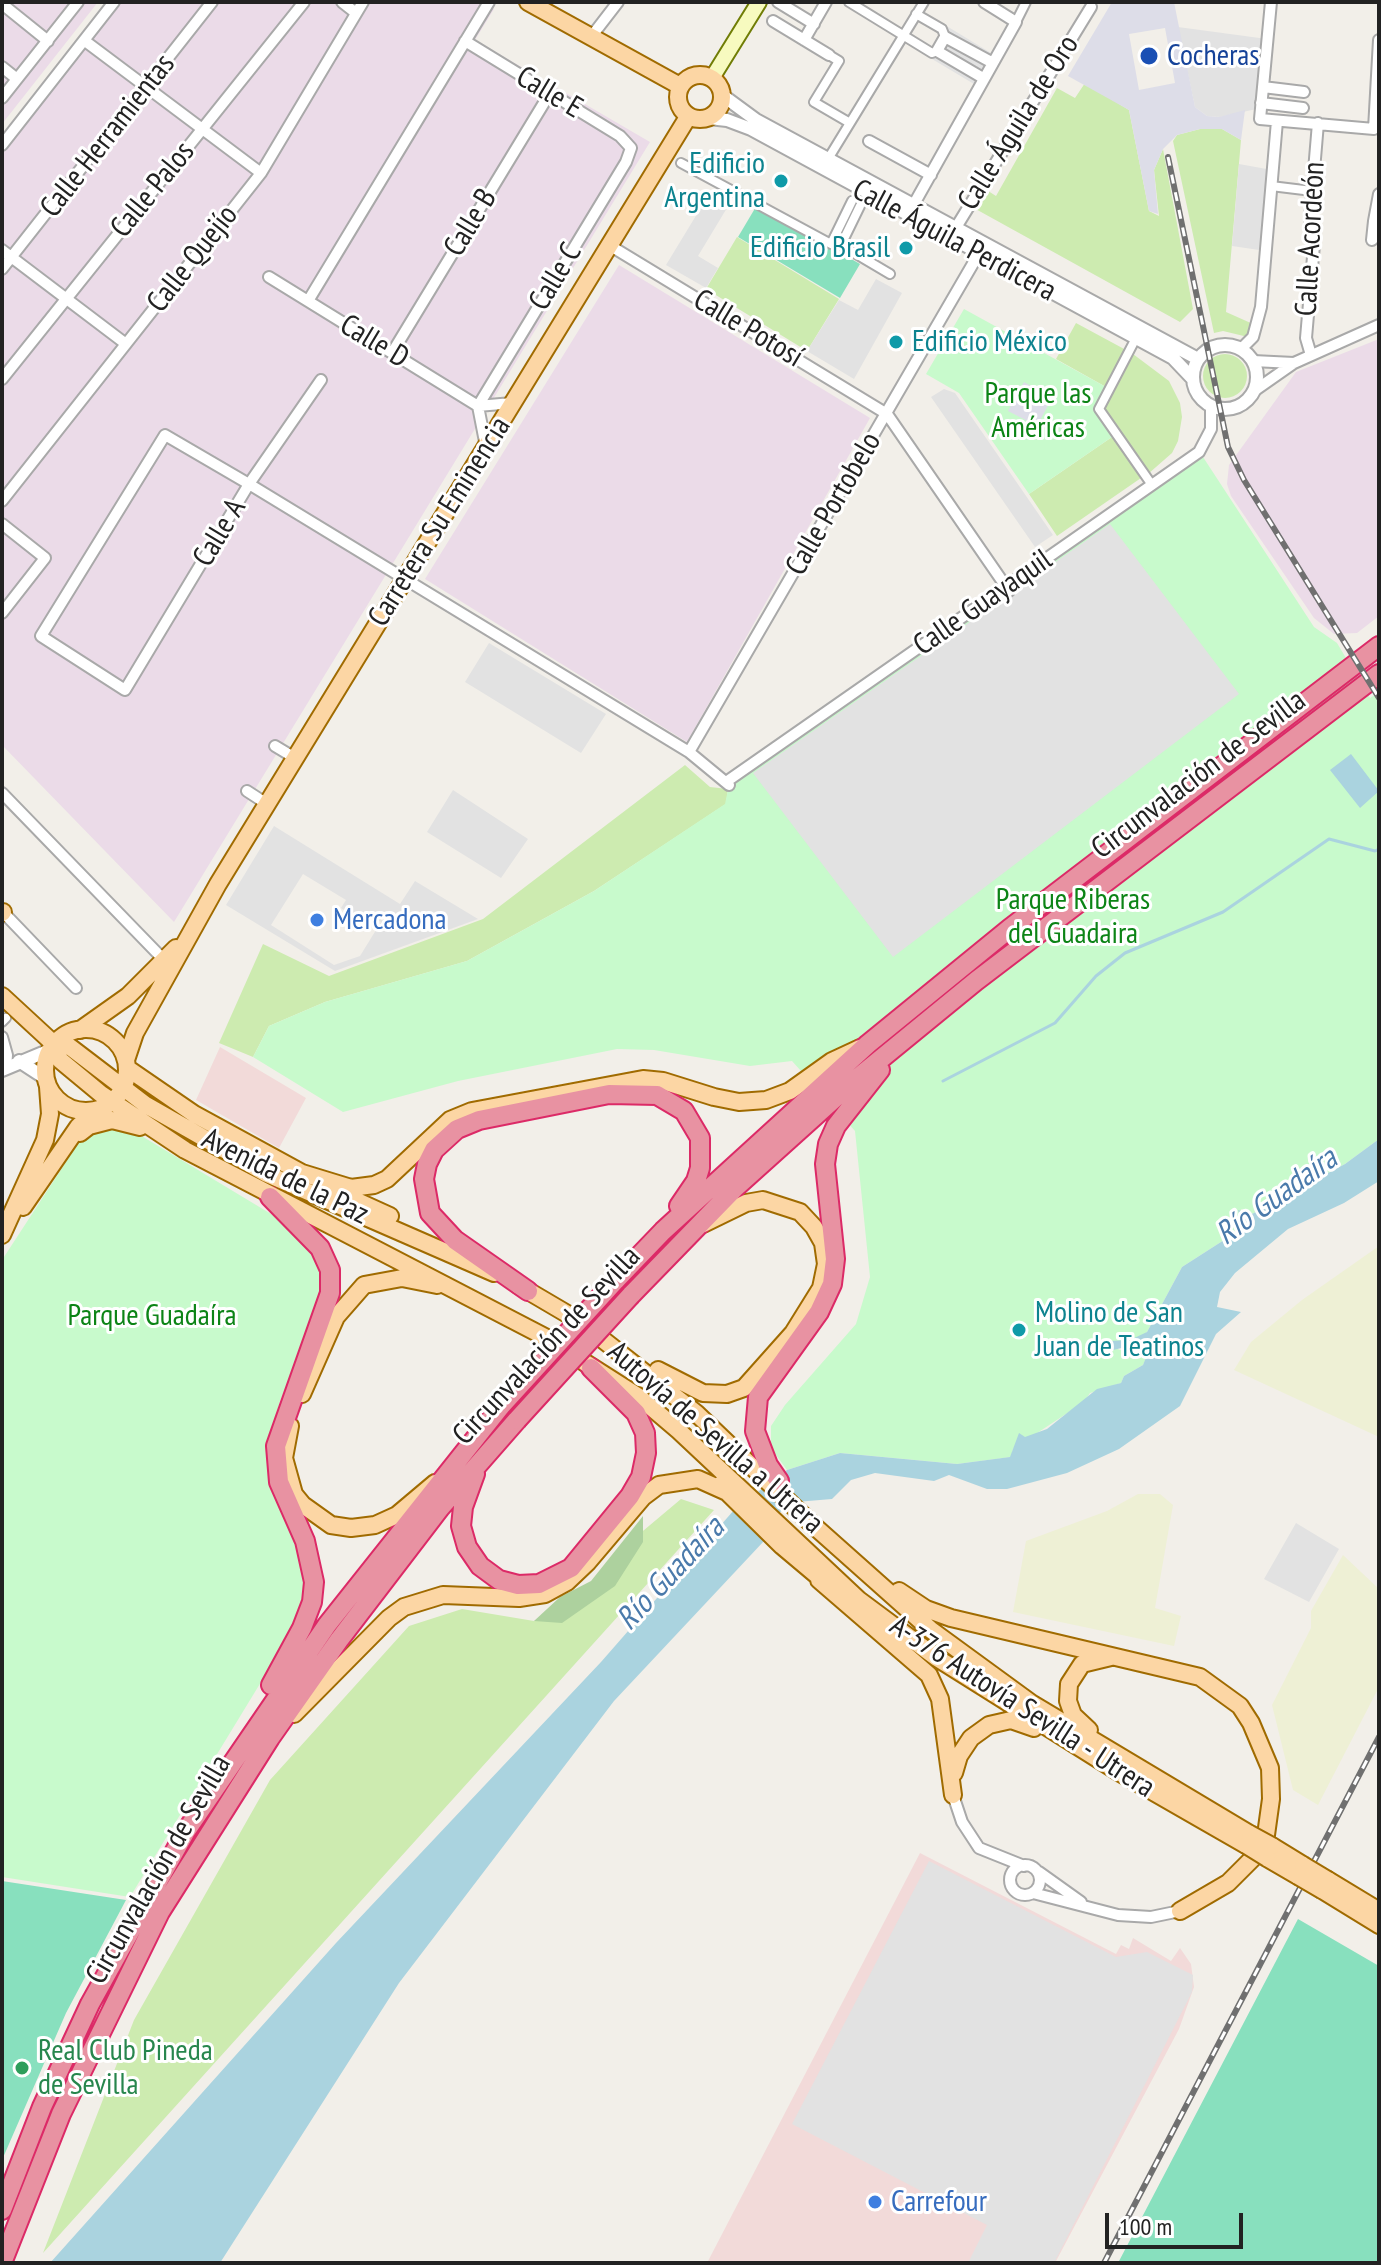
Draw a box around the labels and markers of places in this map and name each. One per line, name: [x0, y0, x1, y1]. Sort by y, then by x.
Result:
place label: Cocheras: [1167, 38, 1259, 74]
marker: Cocheras: [1138, 45, 1160, 67]
place label: Edificio Argentina: [664, 146, 765, 216]
marker: Edificio Argentina: [772, 172, 790, 190]
place label: Edificio Brasil: [750, 230, 890, 266]
marker: Edificio Brasil: [897, 239, 915, 257]
place label: Edificio México: [912, 324, 1067, 360]
marker: Edificio México: [887, 333, 905, 351]
place label: Mercadona: [333, 902, 447, 938]
marker: Mercadona: [308, 911, 326, 929]
place label: Molino de San Juan de Teatinos: [1035, 1295, 1204, 1366]
marker: Molino de San Juan de Teatinos: [1010, 1321, 1028, 1339]
place label: Real Club Pineda de Sevilla: [38, 2033, 213, 2104]
marker: Real Club Pineda de Sevilla: [13, 2059, 31, 2077]
place label: Carrefour: [891, 2184, 987, 2220]
marker: Carrefour: [866, 2193, 884, 2211]

